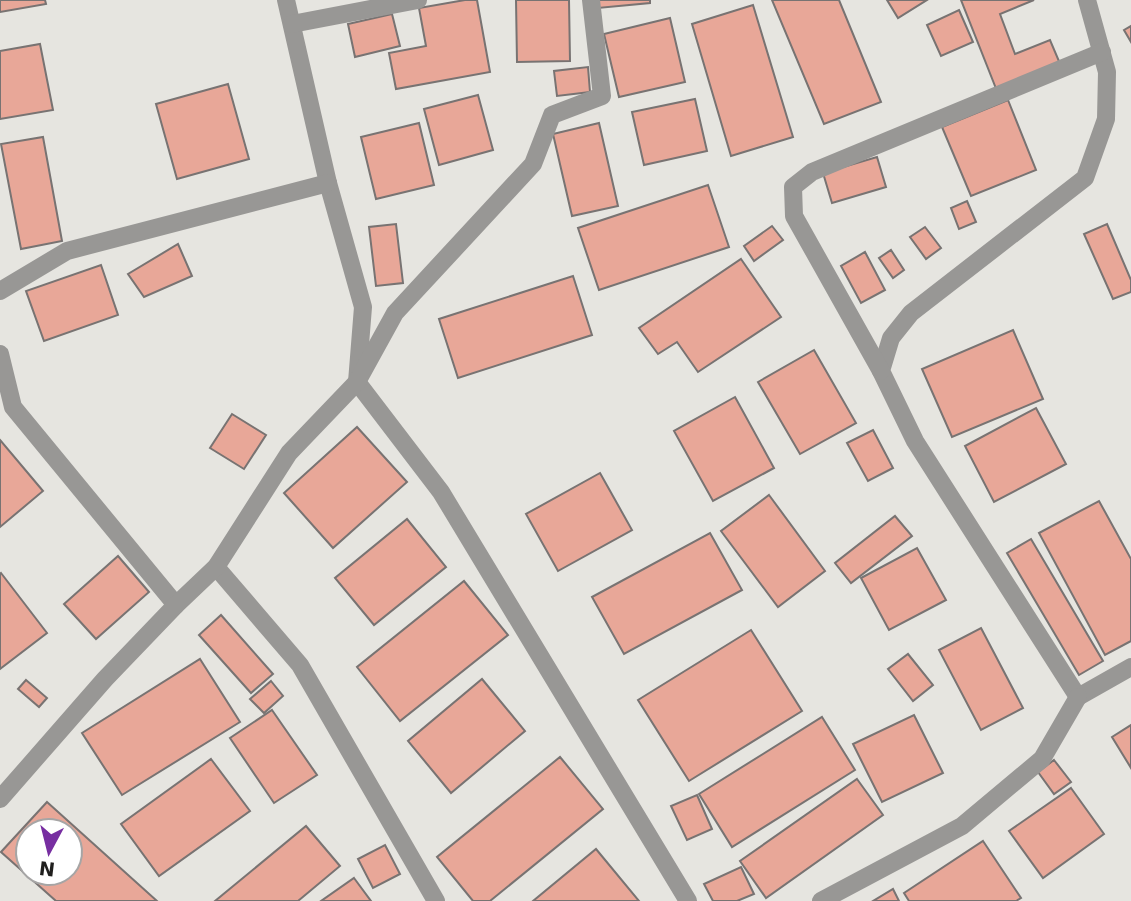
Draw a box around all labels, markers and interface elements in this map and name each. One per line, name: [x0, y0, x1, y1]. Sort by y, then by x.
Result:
north arrow: [14, 817, 84, 887]
text: N: [38, 857, 56, 881]

